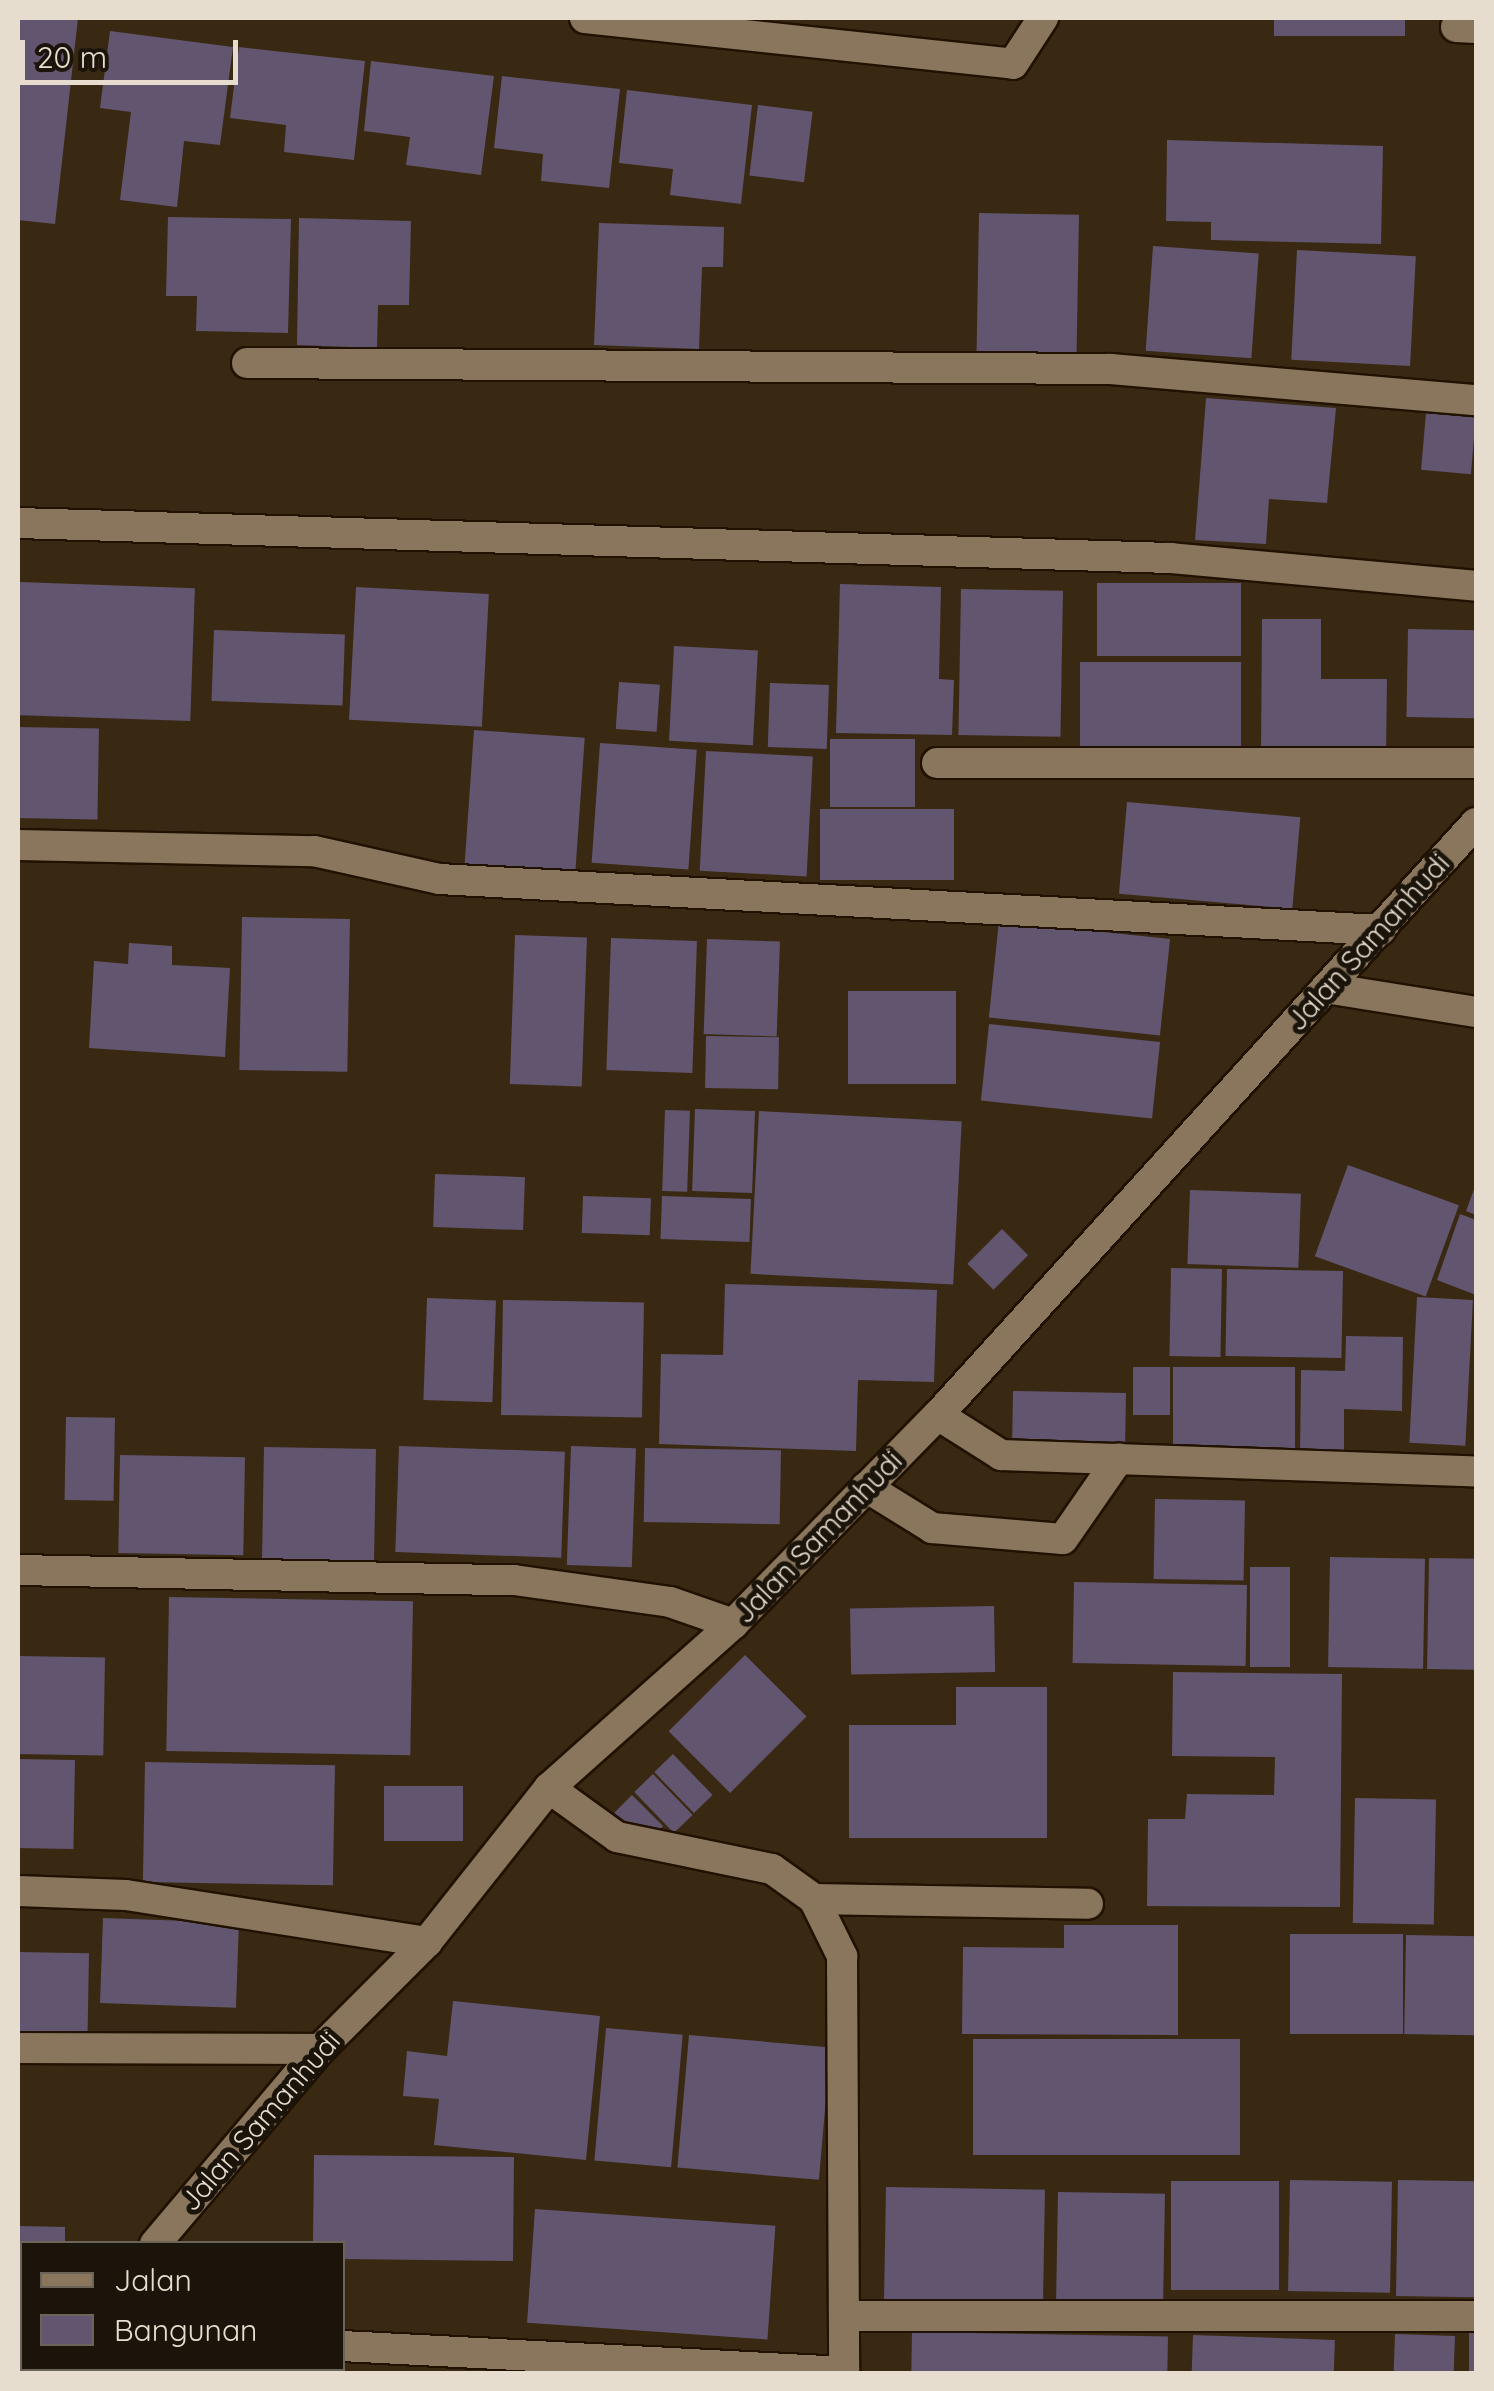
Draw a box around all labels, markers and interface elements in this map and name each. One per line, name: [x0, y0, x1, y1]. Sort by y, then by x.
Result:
scale bar: [25, 20, 242, 82]
text: 20 m: [37, 38, 107, 76]
street label: Jalan Samanhudi: [1280, 847, 1456, 1037]
street label: Jalan Samanhudi: [727, 1444, 909, 1630]
street label: Jalan Samanhudi: [173, 2025, 347, 2217]
legend: [20, 2241, 345, 2371]
text: Jalan: [114, 2261, 192, 2299]
text: Bangunan: [114, 2311, 257, 2349]

